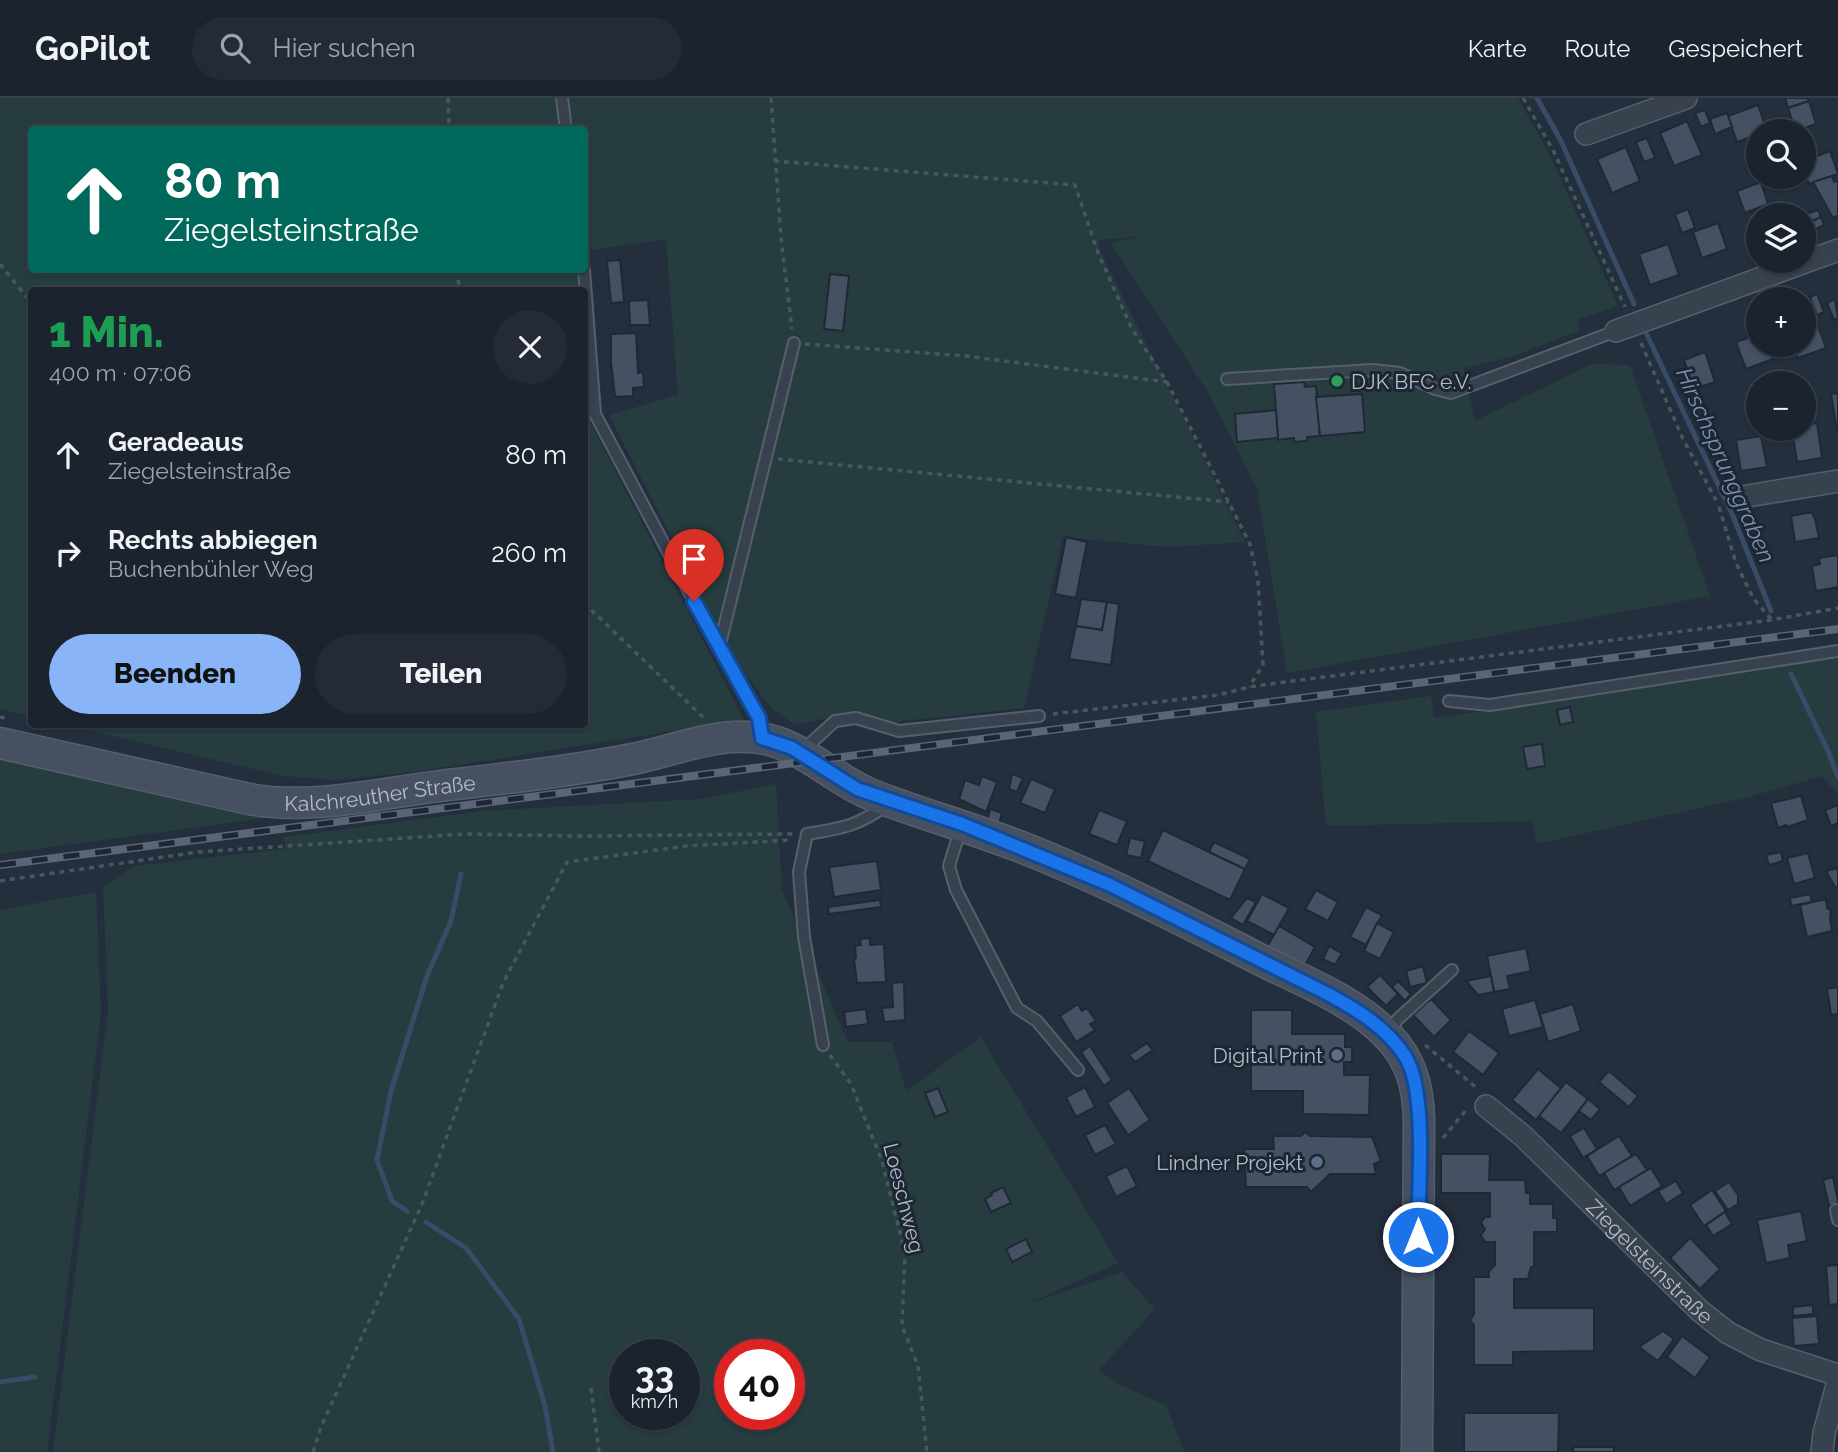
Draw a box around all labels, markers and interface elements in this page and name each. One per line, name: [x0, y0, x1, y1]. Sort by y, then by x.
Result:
search box: [192, 17, 682, 80]
text: GoPilot: [35, 29, 150, 68]
icon: search: [216, 29, 254, 67]
text: Hier suchen: [272, 33, 416, 63]
text: Karte: [1468, 34, 1527, 63]
text: Route: [1565, 34, 1630, 63]
text: Gespeichert: [1668, 34, 1803, 63]
map controls: [1746, 119, 1816, 441]
button: search: [1746, 119, 1816, 189]
text: 80 m: [164, 152, 281, 209]
icon: ahead: [49, 154, 140, 245]
button: layers: [1746, 203, 1816, 273]
text: Ziegelsteinstraße: [164, 211, 419, 248]
button: +: [1746, 287, 1816, 357]
text: 1 Min.: [49, 308, 164, 357]
button: close: [493, 310, 567, 384]
text: 400 m · 07:06: [49, 359, 191, 386]
water label: Hirschsprunggraben: [1671, 363, 1781, 567]
place label: DJK BFC e.V.: [1351, 369, 1472, 394]
button: −: [1746, 371, 1816, 441]
marker: DJK BFC e.V.: [1329, 373, 1345, 389]
text: Geradeaus: [108, 427, 244, 457]
icon: ahead: [49, 436, 87, 474]
text: 80 m: [505, 440, 567, 470]
text: Ziegelsteinstraße: [108, 457, 291, 484]
text: Rechts abbiegen: [108, 525, 318, 555]
pin: [664, 529, 724, 601]
icon: right: [49, 534, 87, 572]
text: 260 m: [491, 538, 567, 568]
icon: arrive: [675, 540, 713, 578]
text: Buchenbühler Weg: [108, 555, 314, 582]
button: Beenden: [49, 634, 301, 714]
button: Teilen: [315, 634, 567, 714]
street label: Kalchreuther Straße: [284, 769, 477, 815]
place label: Digital Print: [1213, 1043, 1323, 1068]
marker: Digital Print: [1329, 1047, 1345, 1063]
street label: Loeschweg: [878, 1140, 930, 1256]
place label: Lindner Projekt: [1156, 1150, 1303, 1175]
marker: Lindner Projekt: [1309, 1154, 1325, 1170]
street label: Ziegelsteinstraße: [1582, 1194, 1718, 1329]
position arrow: [1381, 1200, 1455, 1274]
speed limit sign: 40: [714, 1339, 805, 1430]
text: 33: [635, 1355, 674, 1396]
text: km/h: [631, 1391, 678, 1412]

